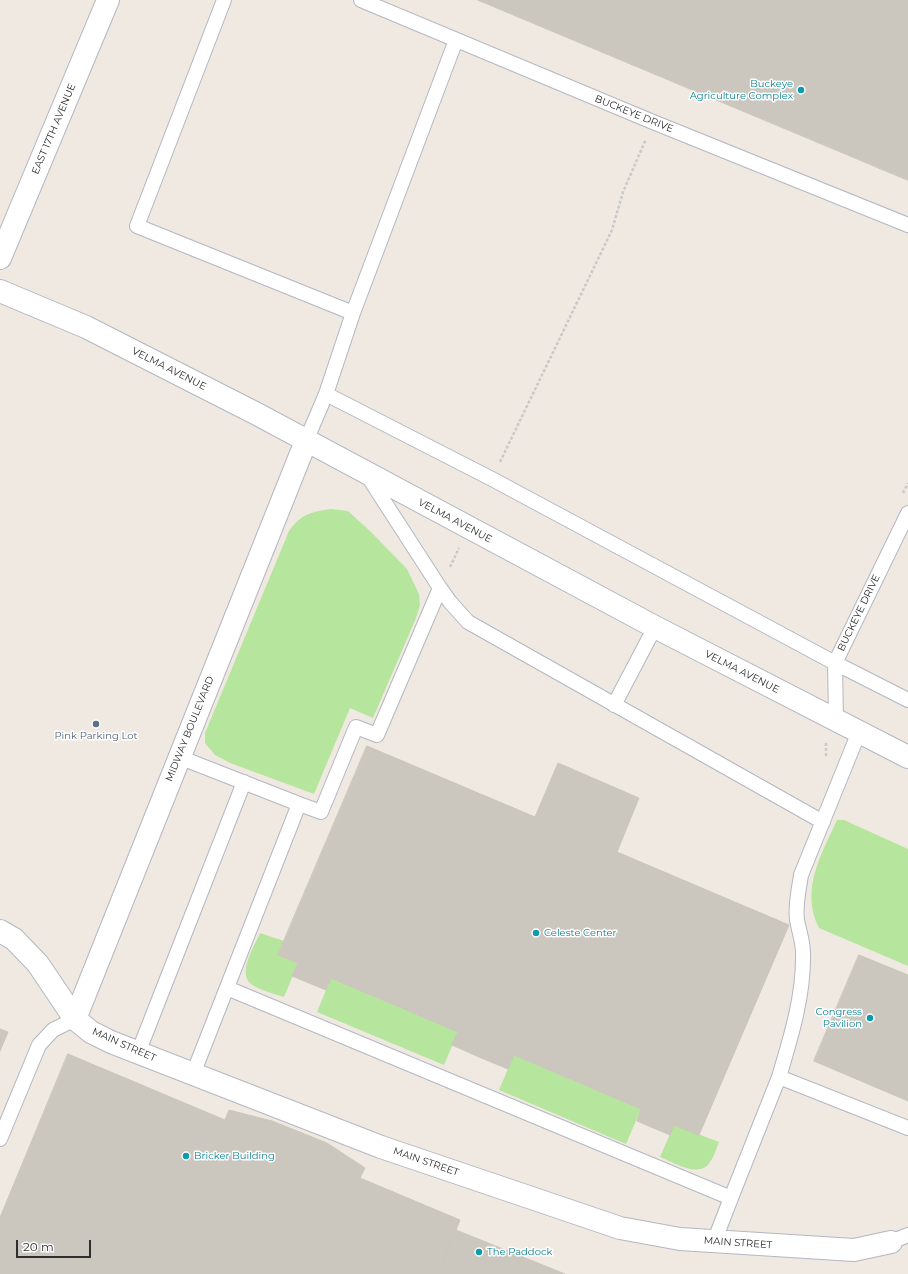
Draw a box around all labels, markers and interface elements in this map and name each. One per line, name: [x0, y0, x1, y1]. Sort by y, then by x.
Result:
place label: Buckeye Agriculture Complex: [690, 78, 793, 102]
street label: EAST 17TH AVENUE: [29, 82, 79, 176]
marker: Buckeye Agriculture Complex: [796, 85, 806, 95]
street label: BUCKEYE DRIVE: [593, 93, 675, 135]
street label: VELMA AVENUE: [130, 345, 208, 393]
street label: VELMA AVENUE: [416, 496, 494, 546]
street label: BUCKEYE DRIVE: [835, 573, 883, 653]
street label: VELMA AVENUE: [703, 648, 781, 696]
street label: MIDWAY BOULEVARD: [163, 675, 217, 783]
marker: Pink Parking Lot: [91, 719, 101, 729]
place label: Pink Parking Lot: [54, 730, 138, 742]
place label: Celeste Center: [544, 927, 617, 939]
marker: Celeste Center: [531, 928, 541, 938]
place label: Congress Pavilion: [816, 1006, 862, 1030]
marker: Congress Pavilion: [865, 1013, 875, 1023]
street label: MAIN STREET: [90, 1026, 158, 1064]
street label: MAIN STREET: [392, 1145, 460, 1179]
place label: Bricker Building: [194, 1150, 275, 1162]
marker: Bricker Building: [181, 1151, 191, 1161]
scale bar: [18, 1232, 93, 1258]
street label: MAIN STREET: [703, 1235, 773, 1251]
text: 20 m: [23, 1239, 54, 1254]
place label: The Paddock: [487, 1246, 552, 1258]
marker: The Paddock: [474, 1247, 484, 1257]

